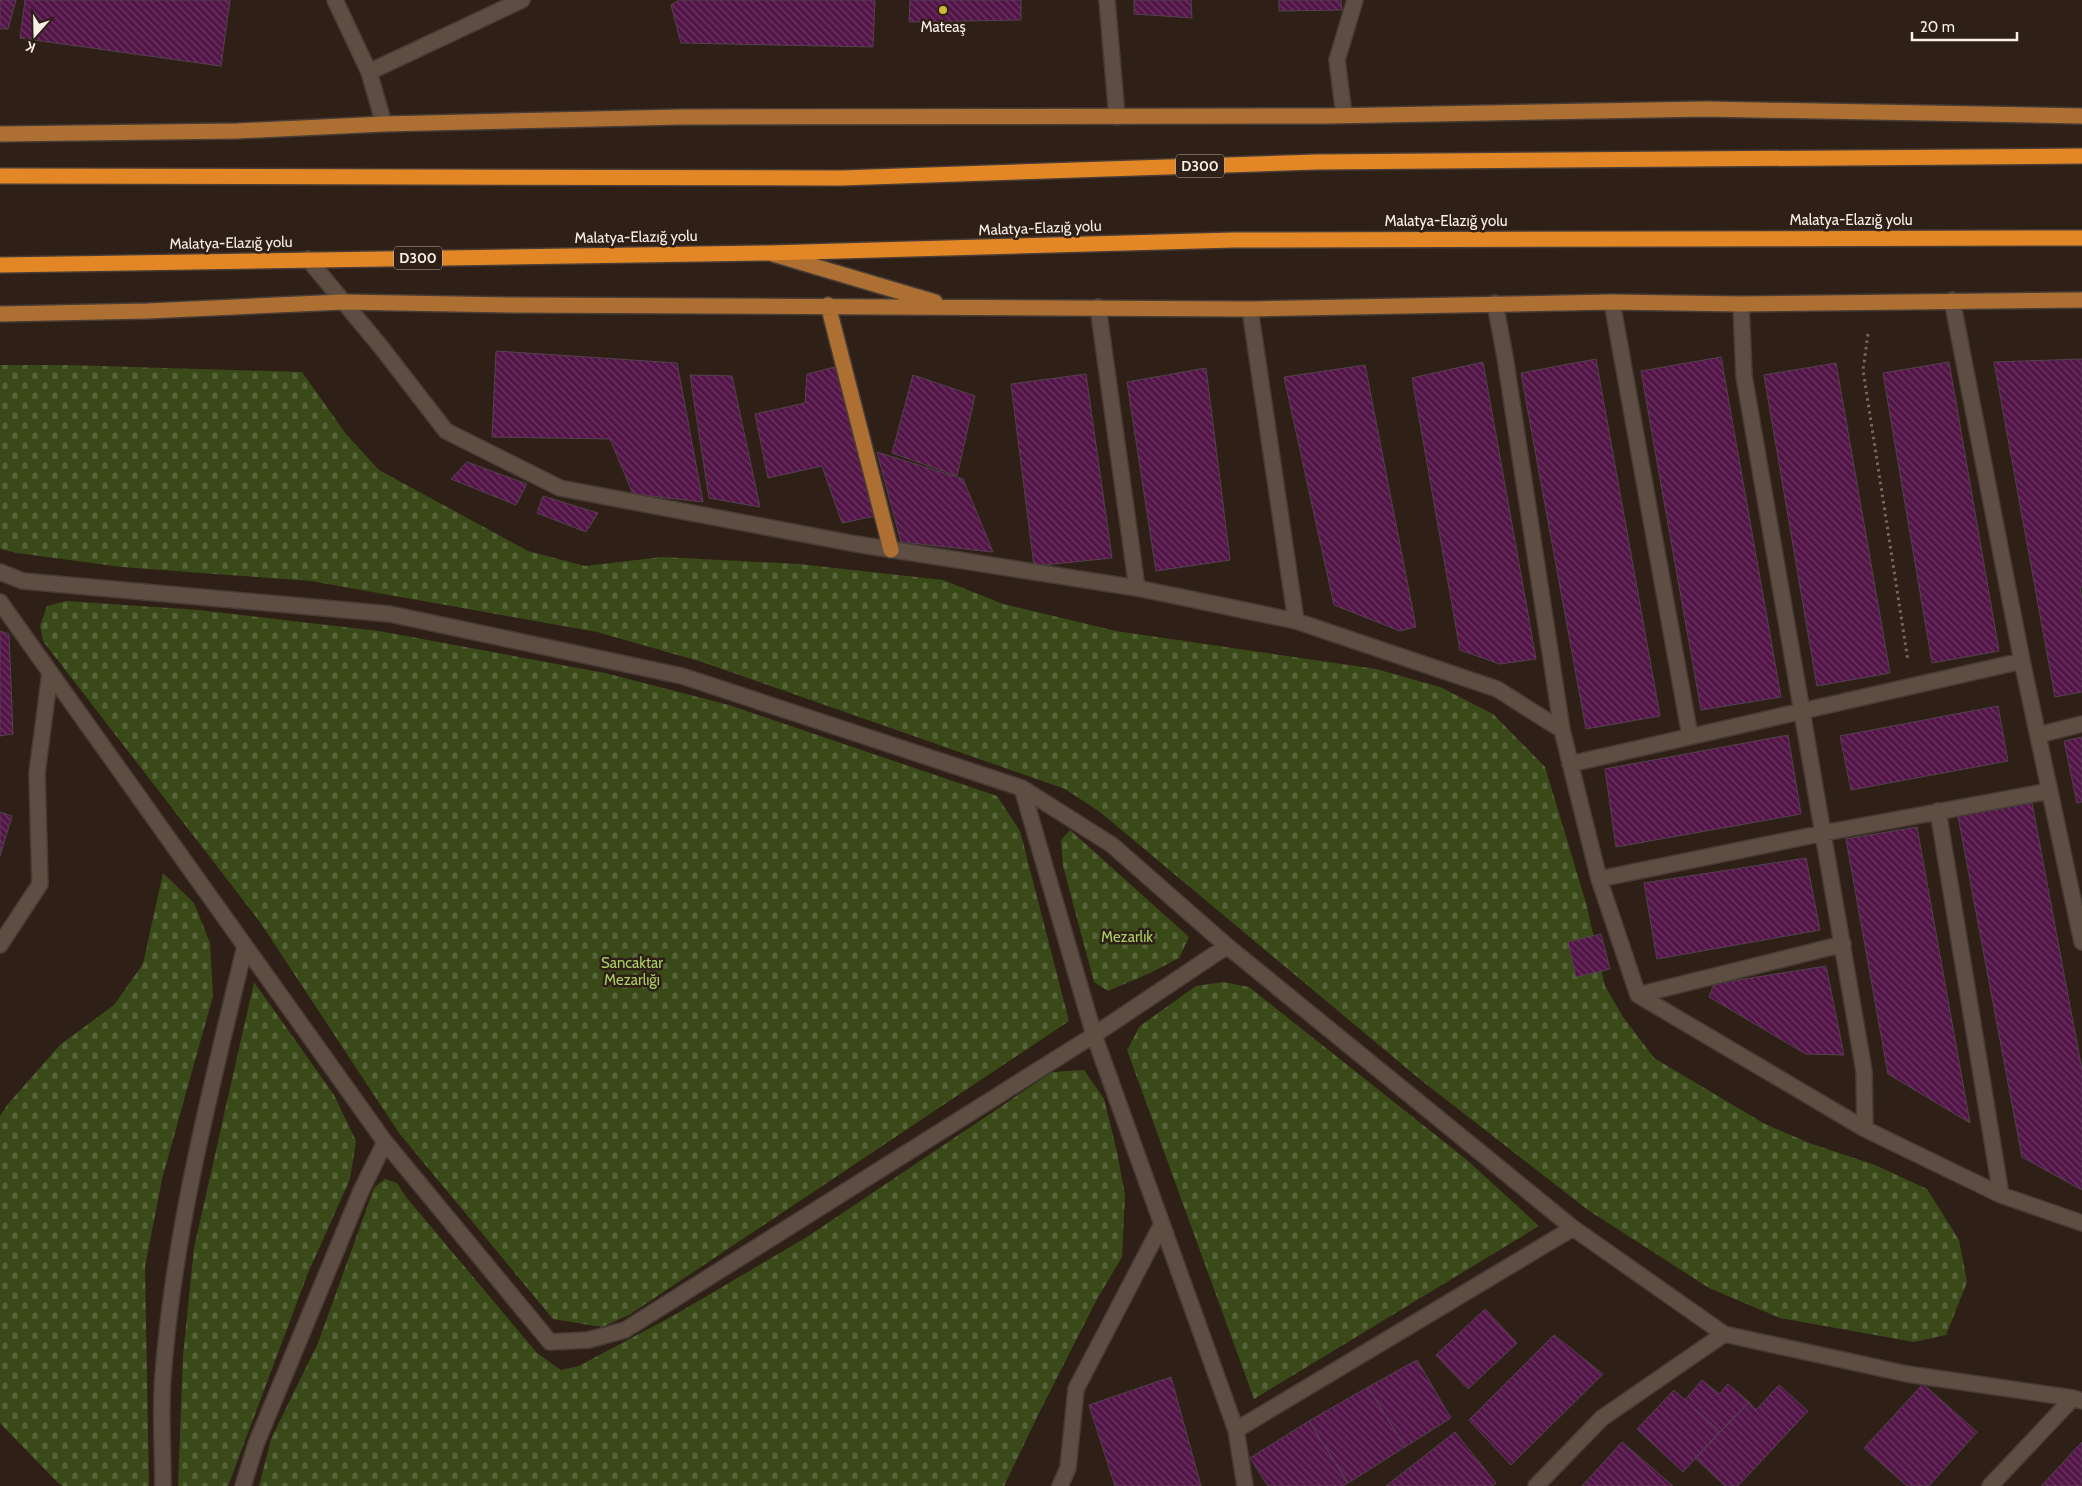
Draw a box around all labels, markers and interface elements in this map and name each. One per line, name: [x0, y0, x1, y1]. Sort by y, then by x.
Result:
marker: Mateaş: [937, 4, 949, 16]
north arrow: [10, 10, 60, 60]
scale bar: [1912, 10, 2017, 42]
place label: Mateaş: [920, 18, 966, 36]
text: 20 m: [1920, 18, 1955, 36]
text: K: [23, 37, 38, 57]
road number: D300: [1176, 154, 1224, 178]
street label: Malatya-Elazığ yolu: [1789, 211, 1913, 229]
street label: Malatya-Elazığ yolu: [1384, 212, 1508, 230]
street label: Malatya-Elazığ yolu: [978, 217, 1102, 239]
street label: Malatya-Elazığ yolu: [574, 227, 698, 247]
street label: Malatya-Elazığ yolu: [169, 233, 293, 253]
road number: D300: [394, 247, 442, 270]
park label: Mezarlık: [1101, 928, 1153, 946]
park label: Sancaktar Mezarlığı: [601, 954, 663, 989]

